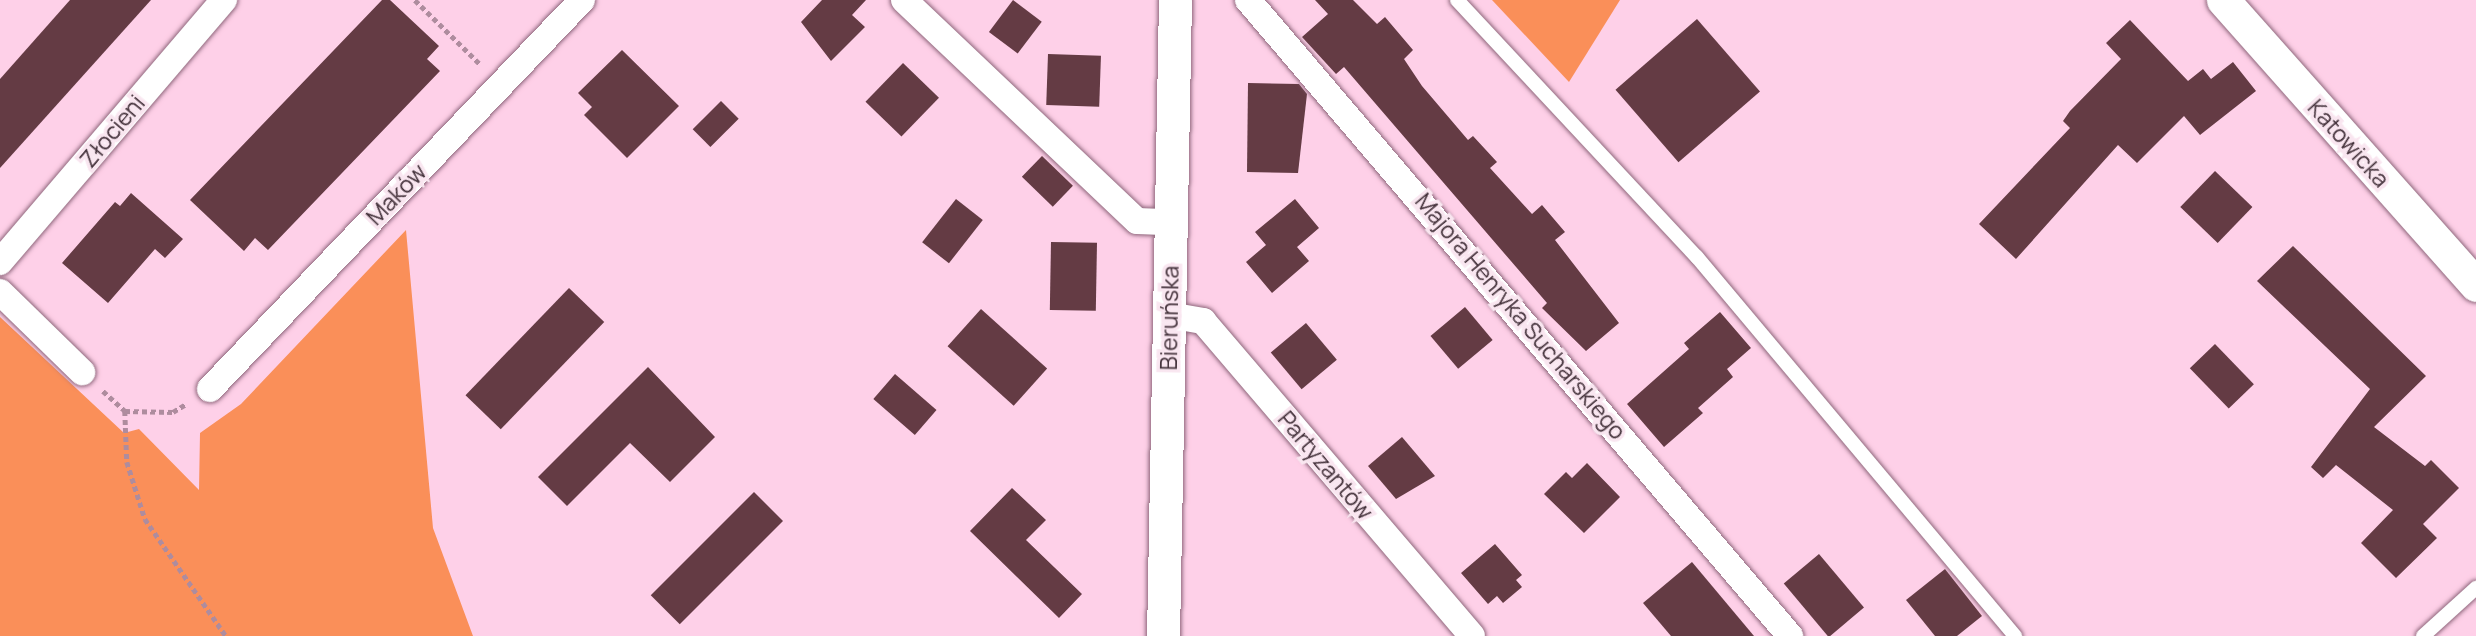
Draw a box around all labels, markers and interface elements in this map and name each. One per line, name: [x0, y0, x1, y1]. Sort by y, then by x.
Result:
street label: Złocieni: [74, 89, 150, 173]
street label: Katowicka: [2303, 94, 2395, 192]
street label: Maków: [360, 158, 432, 230]
street label: Majora Henryka Sucharskiego: [1410, 187, 1632, 445]
street label: Bieruńska: [1154, 265, 1184, 371]
street label: Partyzantów: [1273, 405, 1379, 525]

